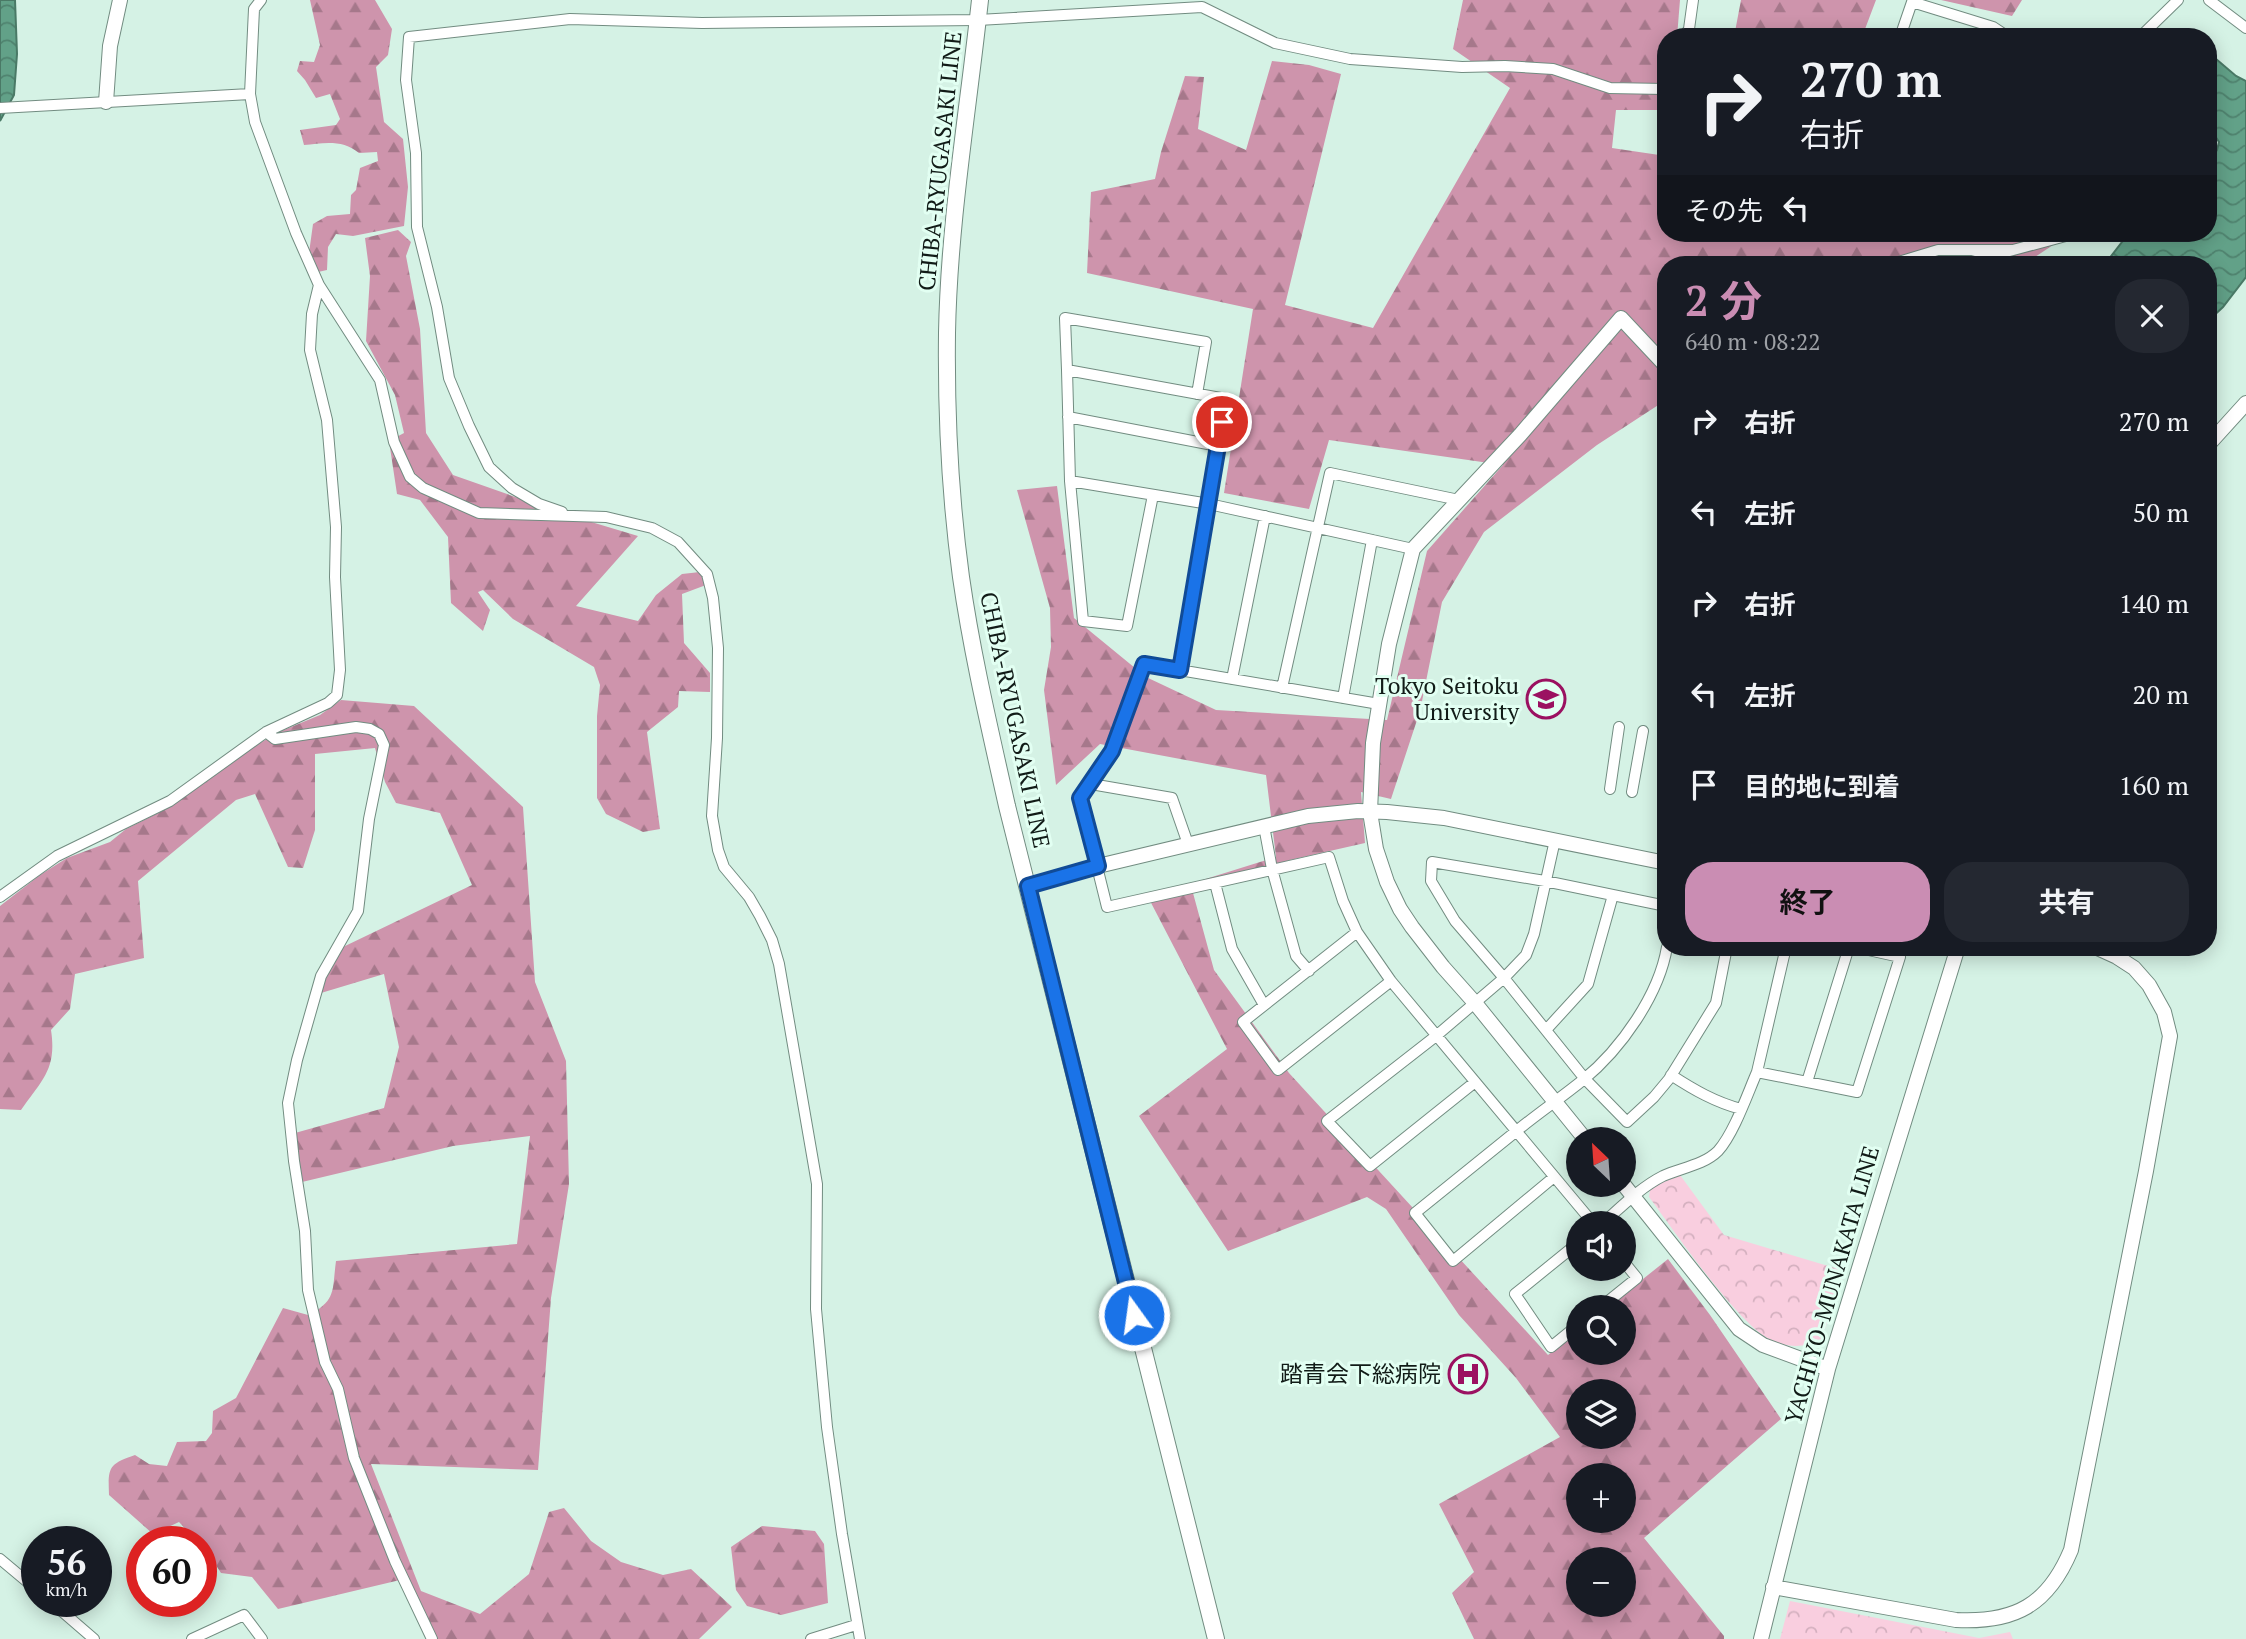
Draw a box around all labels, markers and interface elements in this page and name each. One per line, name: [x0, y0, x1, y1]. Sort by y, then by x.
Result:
street label: CHIBA-RYUGASAKI LINE: [910, 30, 969, 292]
text: 270 m: [1800, 46, 1942, 111]
icon: right: [1685, 56, 1776, 147]
text: 右折: [1800, 113, 1864, 155]
icon: left: [1777, 189, 1815, 227]
text: その先: [1685, 193, 1763, 227]
text: 2 分: [1685, 272, 1762, 328]
button: close: [2115, 279, 2189, 353]
text: 640 m · 08:22: [1685, 326, 1820, 357]
pin: [1192, 392, 1252, 452]
icon: right: [1685, 402, 1723, 440]
icon: arrive: [1203, 403, 1241, 441]
text: 270 m: [2119, 404, 2189, 438]
text: 右折: [1744, 405, 1796, 439]
icon: left: [1685, 493, 1723, 531]
text: 50 m: [2133, 495, 2189, 529]
text: 左折: [1744, 496, 1796, 530]
icon: right: [1685, 584, 1723, 622]
text: 140 m: [2119, 586, 2189, 620]
text: 右折: [1744, 587, 1796, 621]
street label: CHIBA-RYUGASAKI LINE: [973, 589, 1058, 851]
place label: Tokyo Seitoku University: [1375, 670, 1519, 727]
icon: left: [1685, 675, 1723, 713]
text: 20 m: [2133, 677, 2189, 711]
school or university icon: Tokyo Seitoku University: [1525, 678, 1567, 720]
text: 左折: [1744, 678, 1796, 712]
icon: arrive: [1685, 766, 1723, 804]
text: 160 m: [2119, 768, 2189, 802]
text: 目的地に到着: [1744, 769, 1900, 803]
button: 終了: [1685, 862, 1930, 942]
button: 共有: [1944, 862, 2189, 942]
north arrow: [1566, 1127, 1636, 1197]
map controls: [1566, 1127, 1636, 1617]
street label: YACHIYO-MUNAKATA LINE: [1777, 1142, 1886, 1427]
button: sound: [1566, 1211, 1636, 1281]
position arrow: [1097, 1278, 1171, 1352]
button: search: [1566, 1295, 1636, 1365]
hospital icon: 踏青会下総病院: [1447, 1353, 1489, 1395]
place label: 踏青会下総病院: [1280, 1358, 1441, 1389]
button: layers: [1566, 1379, 1636, 1449]
button: +: [1566, 1463, 1636, 1533]
speed limit sign: 60: [126, 1526, 217, 1617]
text: 56: [47, 1539, 86, 1585]
button: −: [1566, 1547, 1636, 1617]
text: km/h: [46, 1577, 87, 1601]

